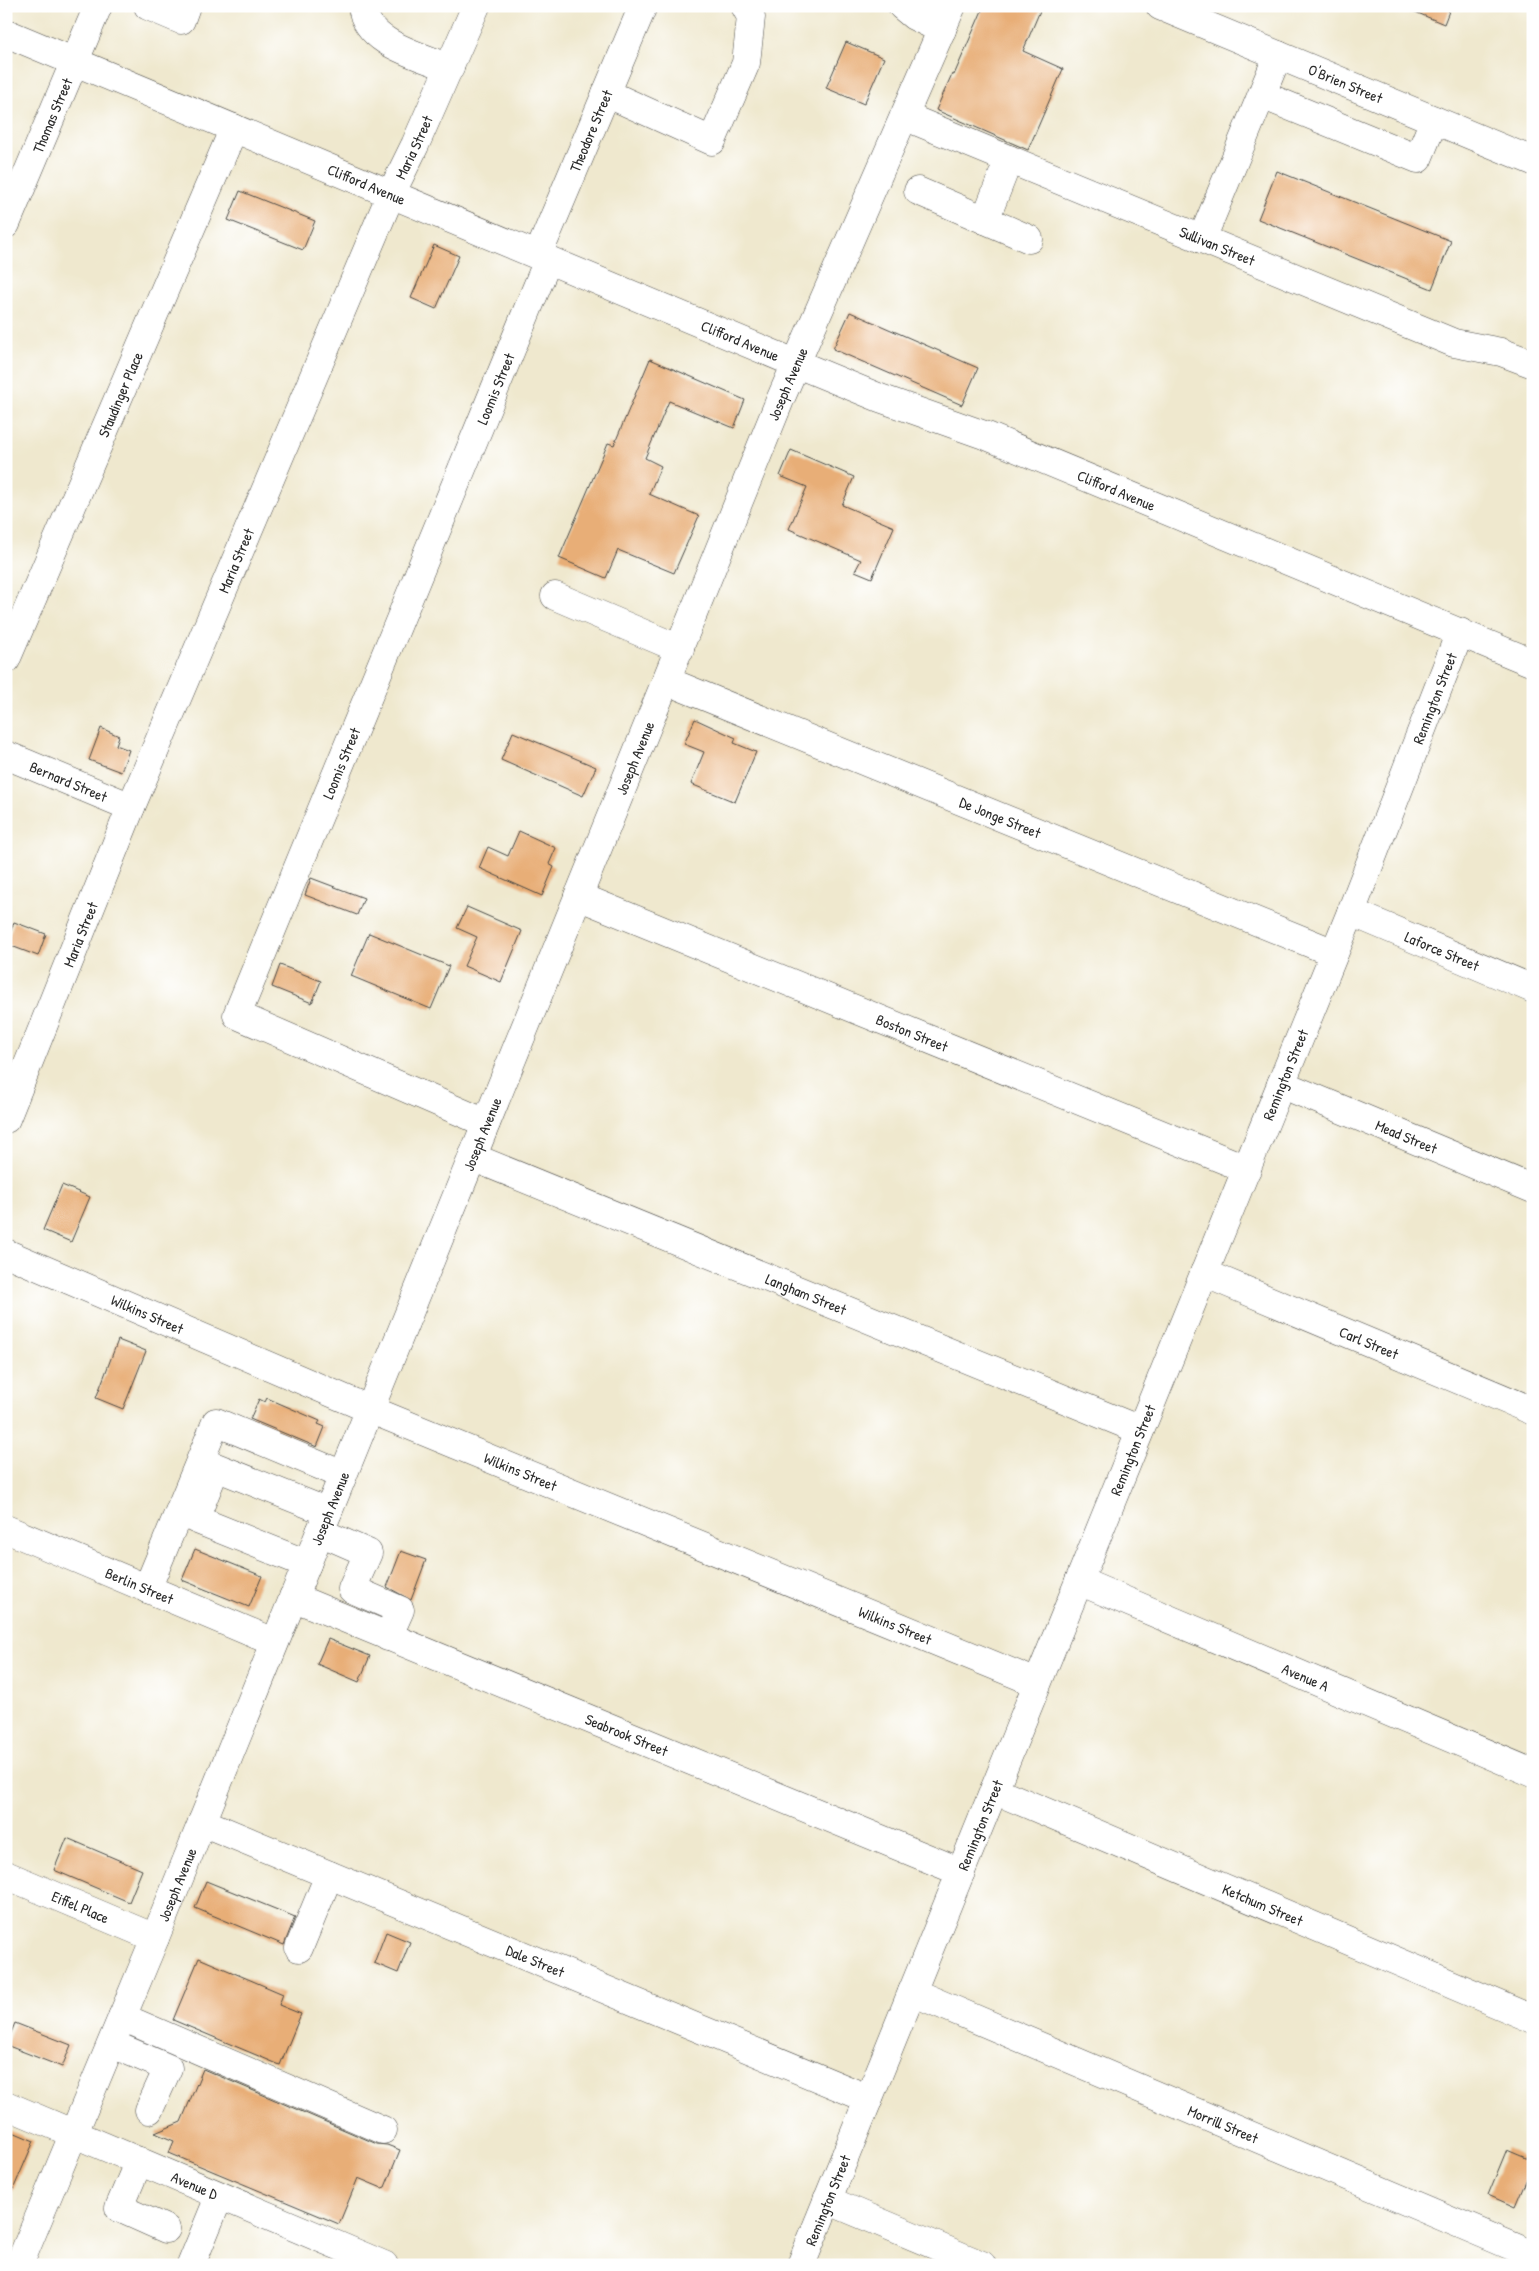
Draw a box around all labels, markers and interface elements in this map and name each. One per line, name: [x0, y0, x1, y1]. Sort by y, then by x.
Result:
street label: O'Brien Street: [1305, 58, 1387, 108]
street label: Thomas Street: [27, 74, 77, 156]
street label: Theodore Street: [564, 85, 617, 175]
street label: Maria Street: [389, 111, 438, 183]
street label: Clifford Avenue: [324, 158, 409, 210]
street label: Sullivan Street: [1176, 220, 1259, 271]
street label: Clifford Avenue: [698, 314, 783, 366]
street label: Joseph Avenue: [762, 344, 812, 424]
street label: Staudinger Place: [92, 348, 147, 440]
street label: Loomis Street: [471, 349, 519, 427]
street label: Clifford Avenue: [1074, 464, 1159, 515]
street label: Maria Street: [213, 524, 259, 596]
street label: Remington Street: [1407, 649, 1462, 747]
street label: Joseph Avenue: [610, 718, 659, 798]
street label: Loomis Street: [317, 723, 365, 802]
street label: Bernard Street: [27, 756, 111, 807]
street label: De Jonge Street: [957, 791, 1045, 843]
street label: Maria Street: [58, 898, 103, 970]
street label: Laforce Street: [1402, 926, 1483, 976]
street label: Boston Street: [873, 1008, 952, 1057]
street label: Remington Street: [1257, 1025, 1313, 1123]
street label: Joseph Avenue: [457, 1094, 506, 1174]
street label: Mead Street: [1372, 1114, 1441, 1159]
street label: Langham Street: [762, 1268, 851, 1320]
street label: Wilkins Street: [108, 1289, 188, 1339]
street label: Carl Street: [1336, 1320, 1403, 1364]
street label: Remington Street: [1105, 1400, 1161, 1498]
street label: Wilkins Street: [481, 1447, 561, 1496]
street label: Joseph Avenue: [305, 1468, 354, 1548]
street label: Berlin Street: [102, 1562, 178, 1609]
street label: Wilkins Street: [856, 1601, 936, 1650]
street label: Avenue A: [1279, 1658, 1333, 1696]
street label: Seabrook Street: [582, 1708, 672, 1761]
street label: Remington Street: [952, 1776, 1008, 1874]
street label: Joseph Avenue: [152, 1844, 201, 1924]
street label: Ketchum Street: [1219, 1878, 1307, 1931]
street label: Eiffel Place: [49, 1885, 112, 1928]
street label: Dale Street: [503, 1939, 569, 1982]
street label: Morrill Street: [1185, 2100, 1263, 2148]
street label: Remington Street: [800, 2151, 856, 2249]
street label: Avenue D: [168, 2166, 222, 2204]

